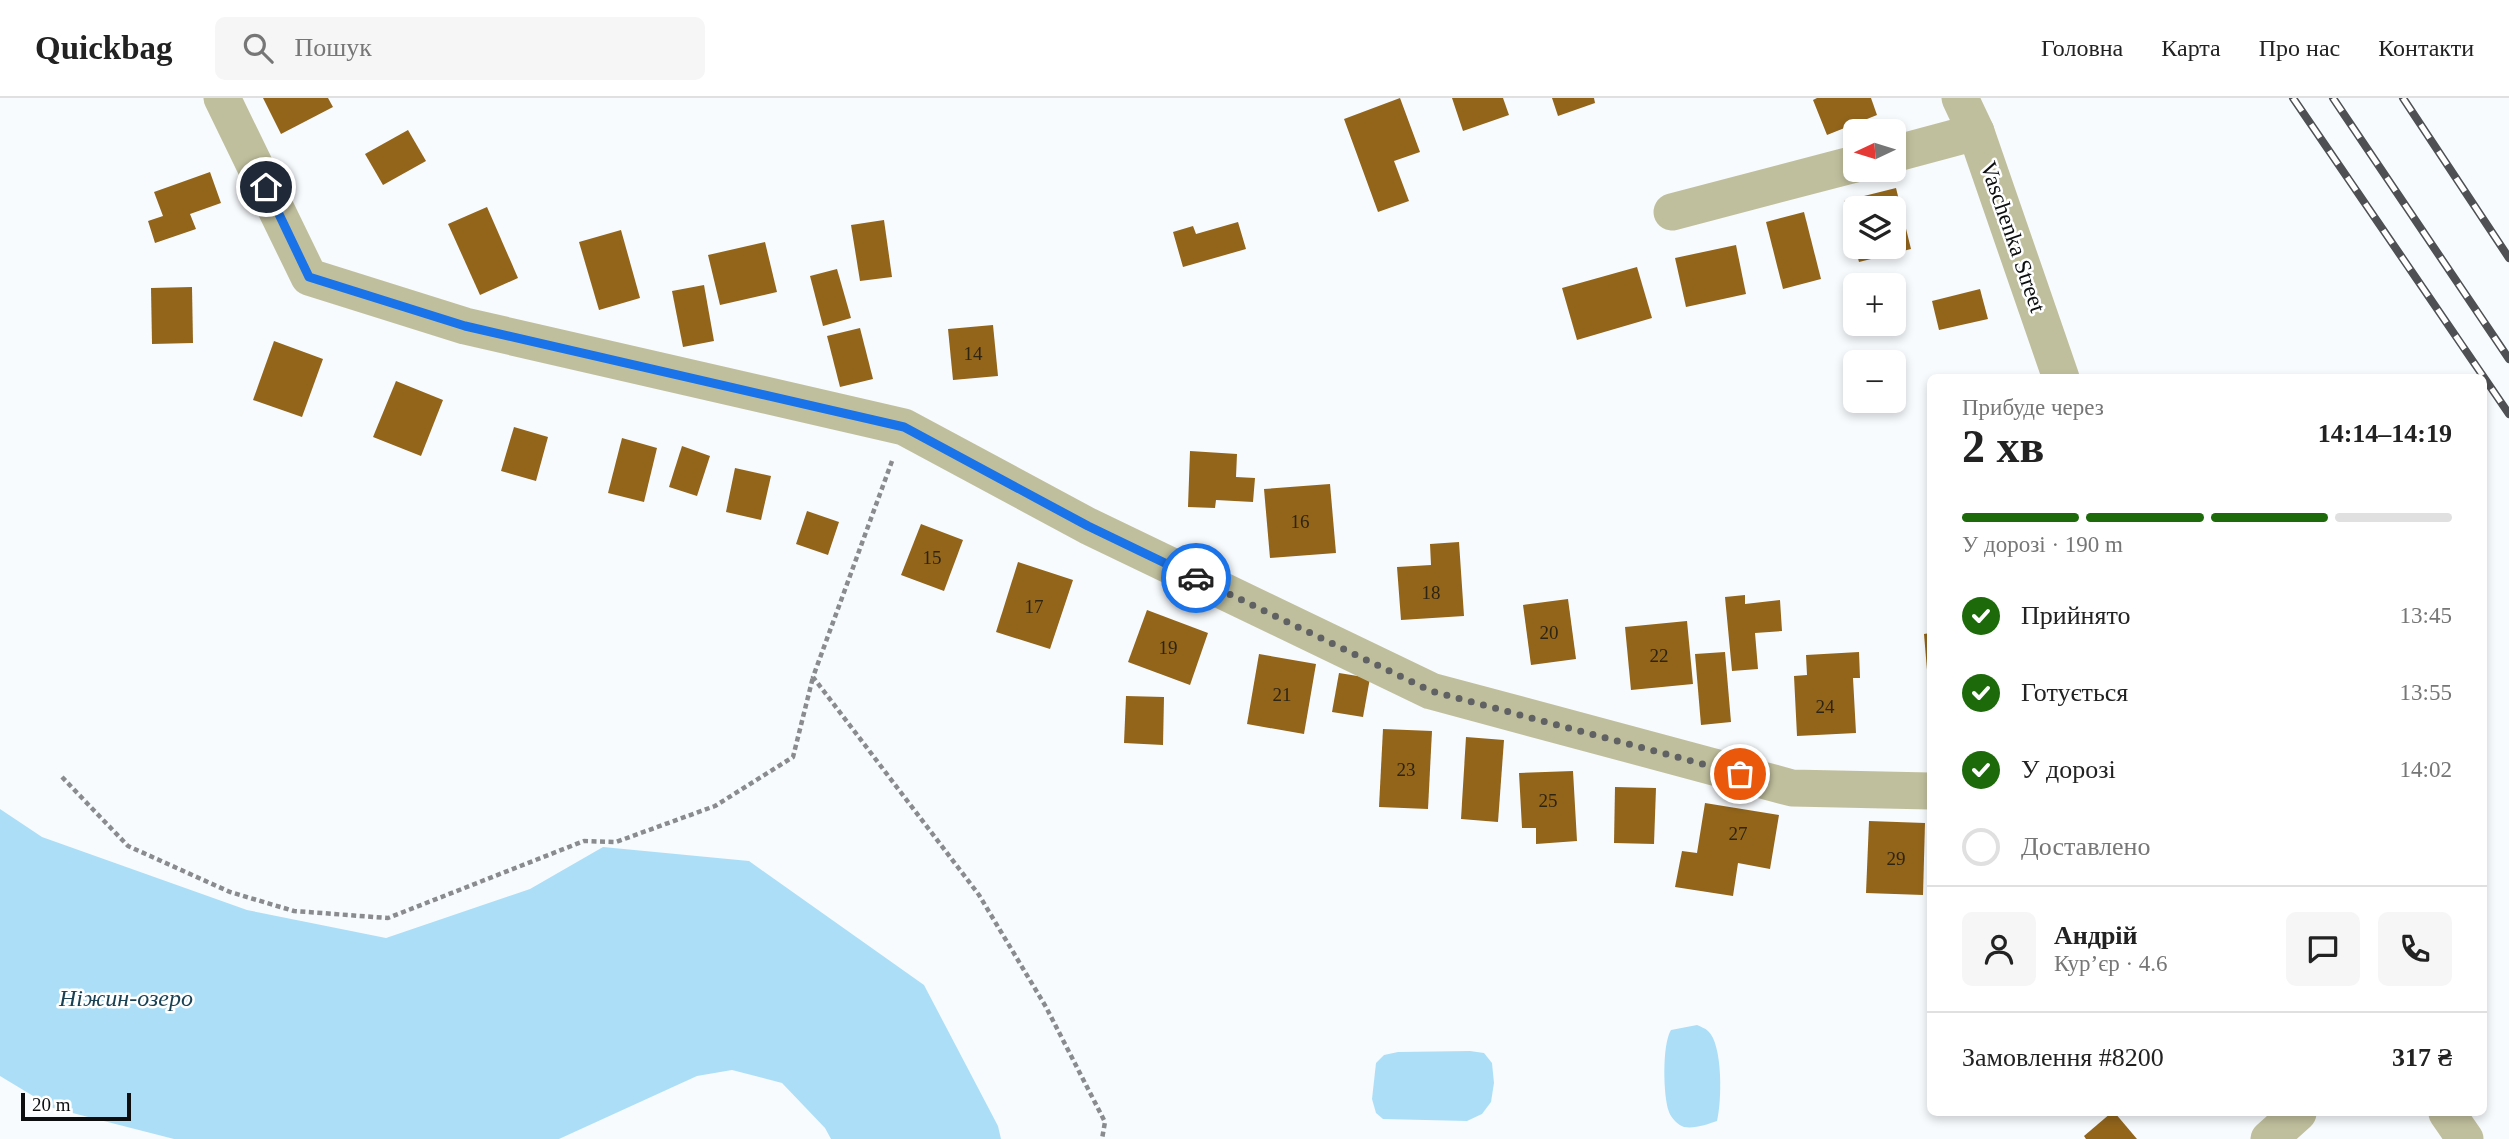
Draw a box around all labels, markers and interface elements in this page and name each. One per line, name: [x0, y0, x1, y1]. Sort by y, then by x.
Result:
search box: [215, 17, 705, 80]
icon: search: [239, 29, 277, 67]
text: Quickbag: [35, 30, 173, 66]
text: Пошук: [295, 33, 372, 62]
text: Головна: [2041, 35, 2123, 61]
text: Карта: [2161, 35, 2221, 61]
text: Про нас: [2259, 35, 2340, 61]
text: Контакти: [2378, 35, 2474, 61]
north arrow: [1843, 119, 1906, 182]
map controls: [1843, 119, 1906, 413]
pin: [236, 157, 296, 217]
street label: Vaschenka Street: [1976, 158, 2051, 316]
icon: home: [247, 168, 285, 206]
button: layers: [1843, 196, 1906, 259]
button: +: [1843, 273, 1906, 336]
house number: 14: [964, 343, 983, 364]
button: −: [1843, 350, 1906, 413]
text: Прибуде через: [1962, 395, 2104, 420]
text: 14:14–14:19: [2318, 419, 2452, 448]
text: 2 хв: [1962, 421, 2044, 472]
house number: 16: [1291, 511, 1310, 532]
text: У дорозі · 190 m: [1962, 532, 2123, 557]
courier: [1161, 543, 1231, 613]
house number: 15: [923, 547, 942, 568]
icon: car: [1177, 559, 1215, 597]
house number: 18: [1422, 582, 1441, 603]
house number: 17: [1025, 596, 1044, 617]
icon: check: [1962, 597, 2000, 635]
text: Прийнято: [2021, 601, 2131, 630]
text: 13:45: [2400, 603, 2452, 628]
house number: 20: [1540, 622, 1559, 643]
house number: 19: [1159, 637, 1178, 658]
house number: 22: [1650, 645, 1669, 666]
icon: check: [1962, 674, 2000, 712]
text: Готується: [2021, 678, 2128, 707]
text: 13:55: [2400, 680, 2452, 705]
house number: 21: [1273, 684, 1292, 705]
house number: 24: [1816, 696, 1835, 717]
pin: [1710, 744, 1770, 804]
icon: check: [1962, 751, 2000, 789]
icon: bag: [1721, 755, 1759, 793]
text: У дорозі: [2021, 755, 2116, 784]
text: 14:02: [2400, 757, 2452, 782]
house number: 23: [1397, 759, 1416, 780]
house number: 25: [1539, 790, 1558, 811]
house number: 27: [1729, 823, 1748, 844]
text: Доставлено: [2021, 832, 2151, 861]
house number: 29: [1887, 848, 1906, 869]
button: person: [1962, 912, 2036, 986]
button: chat: [2286, 912, 2360, 986]
button: phone: [2378, 912, 2452, 986]
text: Андрій: [2054, 921, 2138, 950]
text: Кур’єр · 4.6: [2054, 951, 2168, 976]
water label: Ніжин-озеро: [58, 985, 193, 1011]
text: Замовлення #8200: [1962, 1043, 2164, 1072]
text: 317 ₴: [2392, 1043, 2452, 1072]
scale bar: [21, 1090, 131, 1122]
text: 20 m: [32, 1094, 71, 1115]

